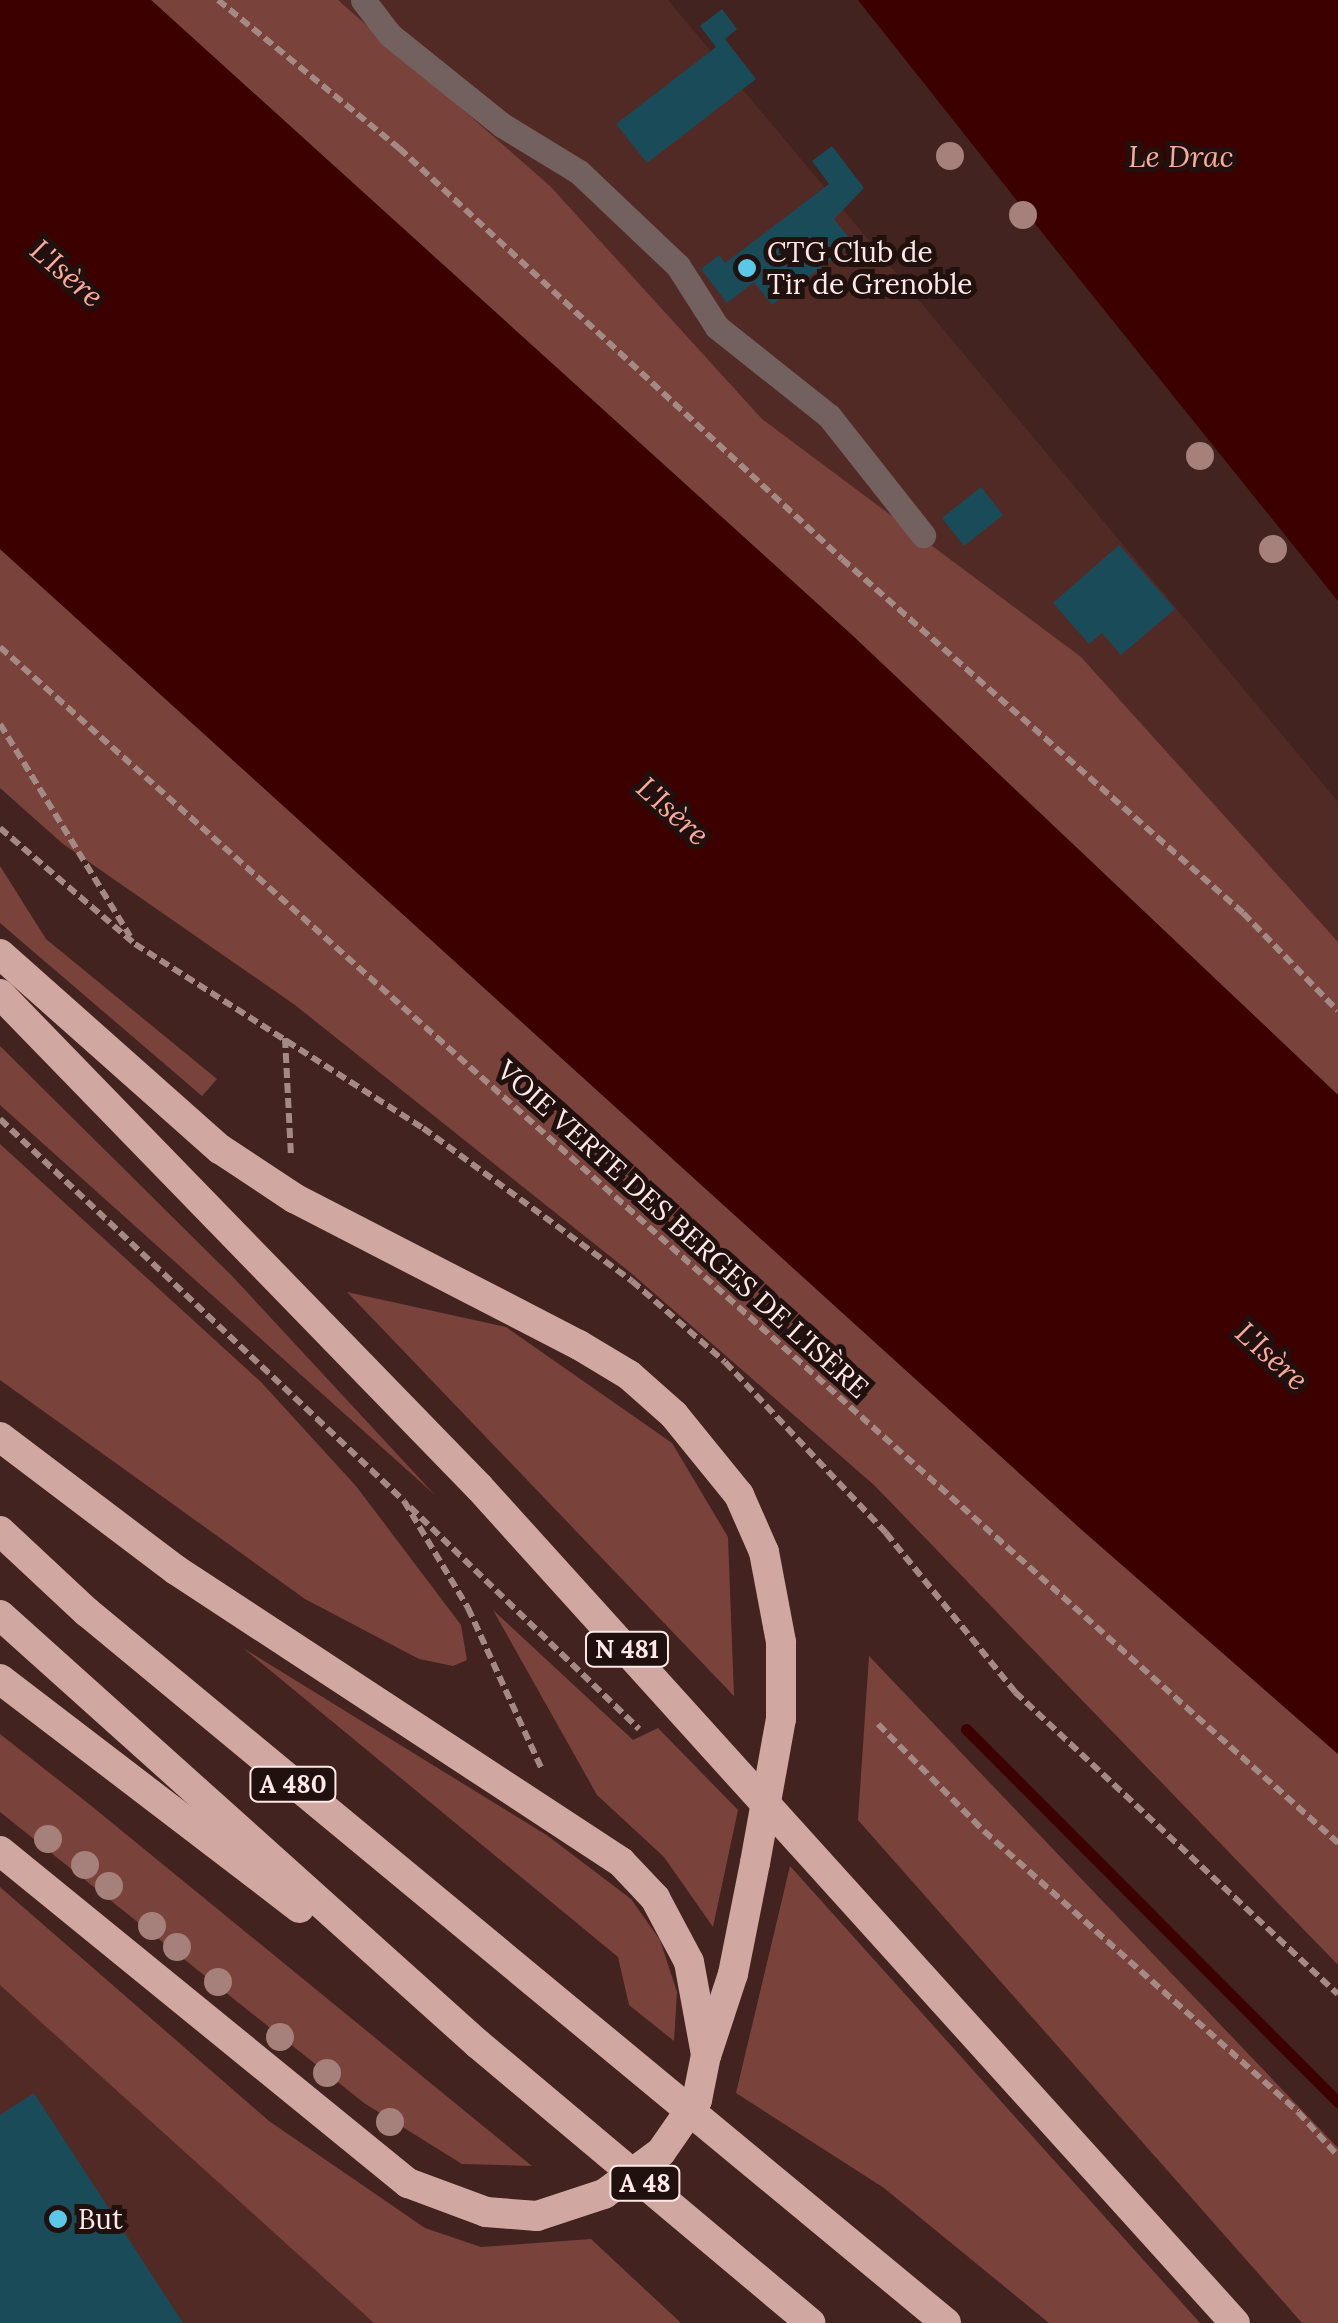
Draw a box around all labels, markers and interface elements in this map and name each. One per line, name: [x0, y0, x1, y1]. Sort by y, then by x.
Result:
water label: Le Drac: [1128, 138, 1234, 174]
water label: L'Isère: [23, 232, 111, 314]
place label: CTG Club de Tir de Grenoble: [767, 235, 972, 301]
marker: CTG Club de Tir de Grenoble: [736, 257, 758, 279]
water label: L'Isère: [629, 769, 717, 853]
street label: VOIE VERTE DES BERGES DE L'ISÈRE: [490, 1053, 876, 1405]
water label: L'Isère: [1228, 1314, 1316, 1398]
road number: N 481: [584, 1629, 670, 1669]
road number: A 480: [248, 1764, 338, 1804]
road number: A 48: [608, 2163, 682, 2203]
place label: But: [78, 2202, 123, 2236]
marker: But: [47, 2208, 69, 2230]

